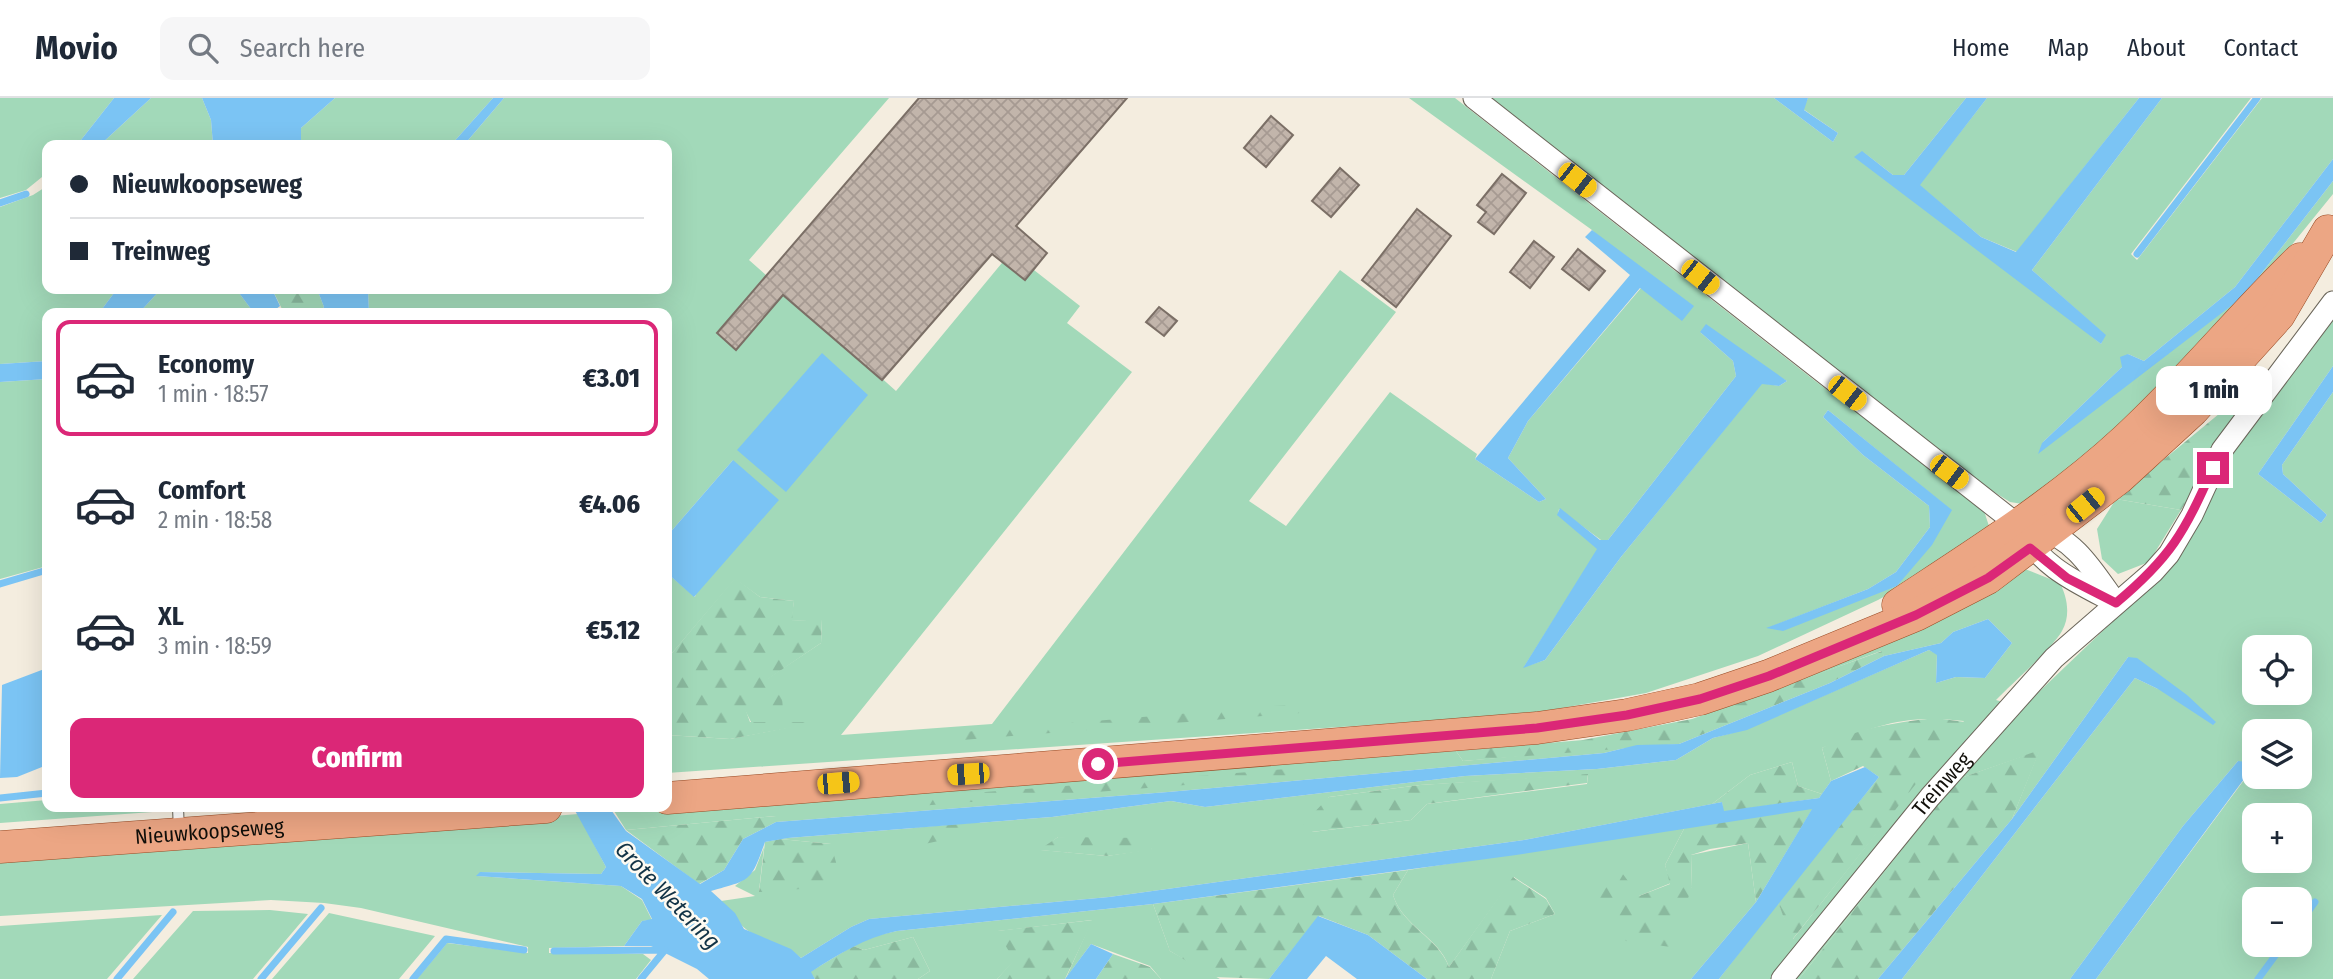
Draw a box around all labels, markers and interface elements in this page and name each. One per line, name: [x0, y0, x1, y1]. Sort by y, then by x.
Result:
search box: [160, 17, 650, 80]
text: Movio: [35, 28, 118, 68]
icon: search: [184, 29, 222, 67]
text: Search here: [240, 33, 365, 64]
text: Home: [1952, 34, 2009, 62]
text: Map: [2047, 34, 2089, 62]
text: About: [2127, 34, 2185, 62]
text: Contact: [2223, 34, 2298, 62]
car: [1554, 159, 1601, 201]
text: Nieuwkoopseweg: [112, 169, 302, 200]
text: Treinweg: [112, 236, 210, 267]
car: [1677, 256, 1724, 298]
icon: car: [74, 347, 137, 410]
text: Economy: [158, 349, 254, 380]
text: €3.01: [583, 363, 640, 394]
callout: 1 min: [2155, 366, 2271, 416]
car: [1824, 372, 1871, 414]
text: 1 min: [2189, 376, 2239, 404]
text: 1 min · 18:57: [158, 380, 269, 408]
car: [1926, 451, 1973, 493]
route end: [2197, 452, 2229, 484]
icon: car: [74, 473, 137, 536]
text: Comfort: [158, 475, 246, 506]
car: [2063, 484, 2108, 526]
text: €4.06: [579, 489, 640, 520]
text: 2 min · 18:58: [158, 506, 272, 534]
icon: car: [74, 599, 137, 662]
text: XL: [158, 601, 184, 632]
text: €5.12: [586, 615, 640, 646]
text: 3 min · 18:59: [158, 632, 272, 660]
map controls: [2242, 635, 2312, 957]
button: locate: [2242, 635, 2312, 705]
button: Confirm: [70, 718, 644, 798]
button: layers: [2242, 719, 2312, 789]
street label: Treinweg: [1907, 747, 1977, 821]
route start: [1082, 748, 1114, 780]
car: [947, 762, 990, 786]
car: [817, 771, 860, 795]
button: +: [2242, 803, 2312, 873]
street label: Nieuwkoopseweg: [134, 813, 285, 850]
water label: Grote Wetering: [610, 835, 726, 955]
button: −: [2242, 887, 2312, 957]

